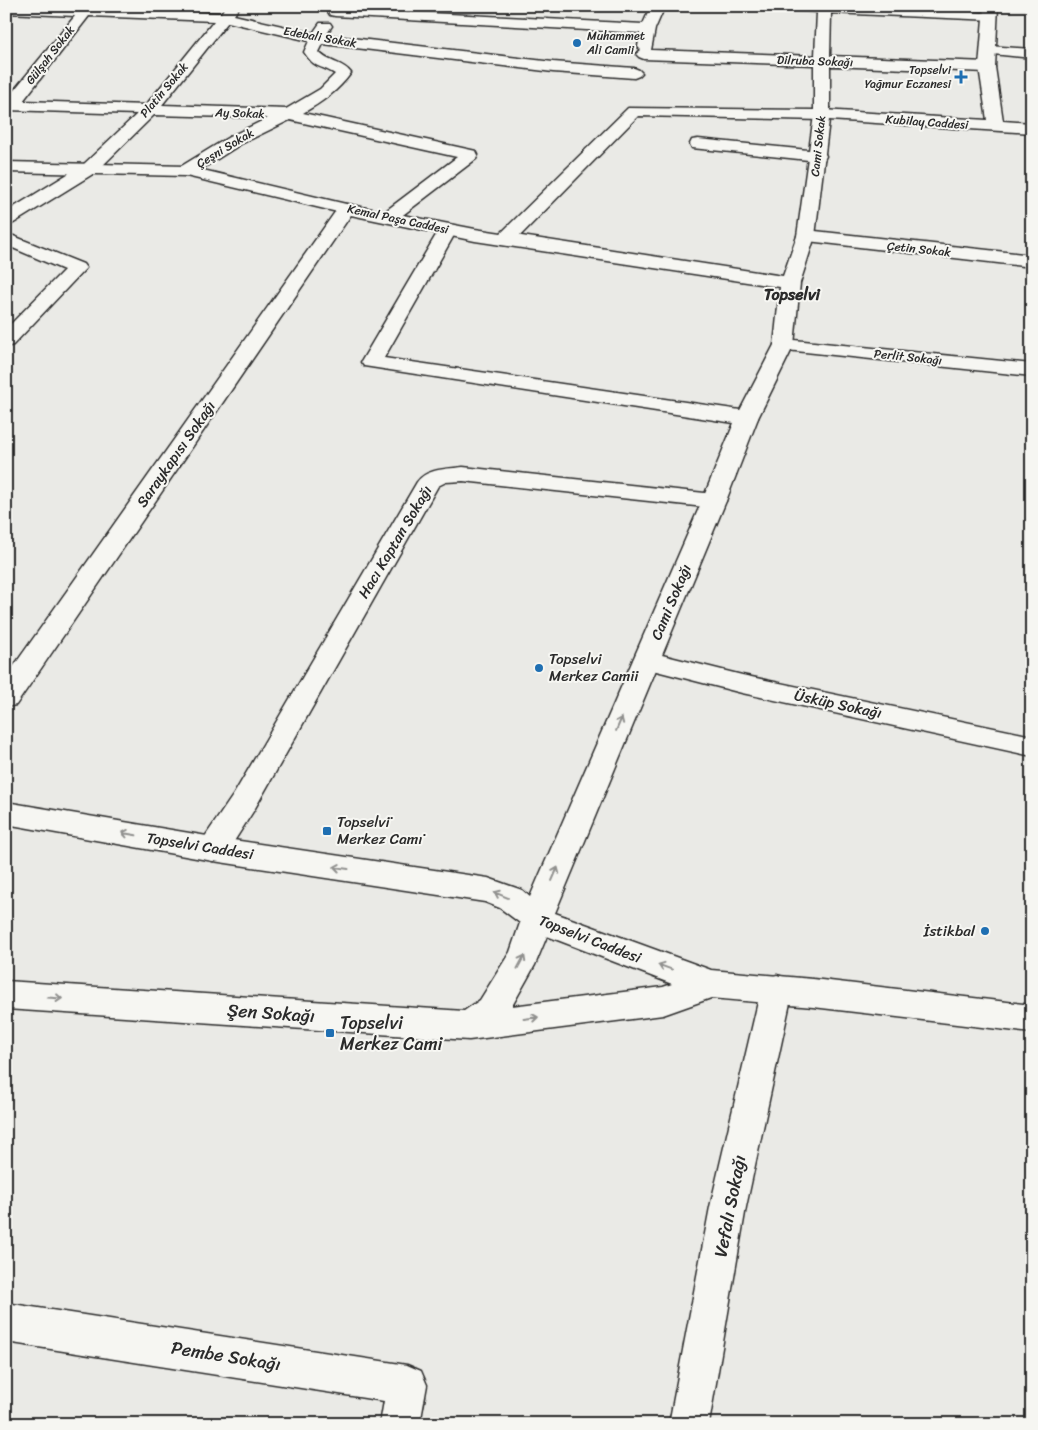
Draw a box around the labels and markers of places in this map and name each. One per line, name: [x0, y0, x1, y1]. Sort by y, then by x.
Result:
place label: Muhammet Ali Camii: [586, 25, 645, 61]
marker: Muhammet Ali Camii: [571, 37, 583, 49]
place label: Topselvi Yağmur Eczanesi: [865, 59, 952, 95]
marker: Topselvi Yağmur Eczanesi: [955, 71, 967, 83]
place label: Topselvi Merkez Camii: [549, 646, 639, 689]
marker: Topselvi Merkez Camii: [533, 662, 545, 674]
place label: Topselvi̇ Merkez Cami̇: [337, 809, 426, 852]
marker: Topselvi̇ Merkez Cami̇: [321, 825, 333, 837]
place label: İstikbal: [922, 918, 976, 944]
marker: İstikbal: [979, 925, 991, 937]
place label: Topselvi Merkez Cami: [340, 1007, 443, 1060]
marker: Topselvi Merkez Cami: [324, 1027, 336, 1039]

